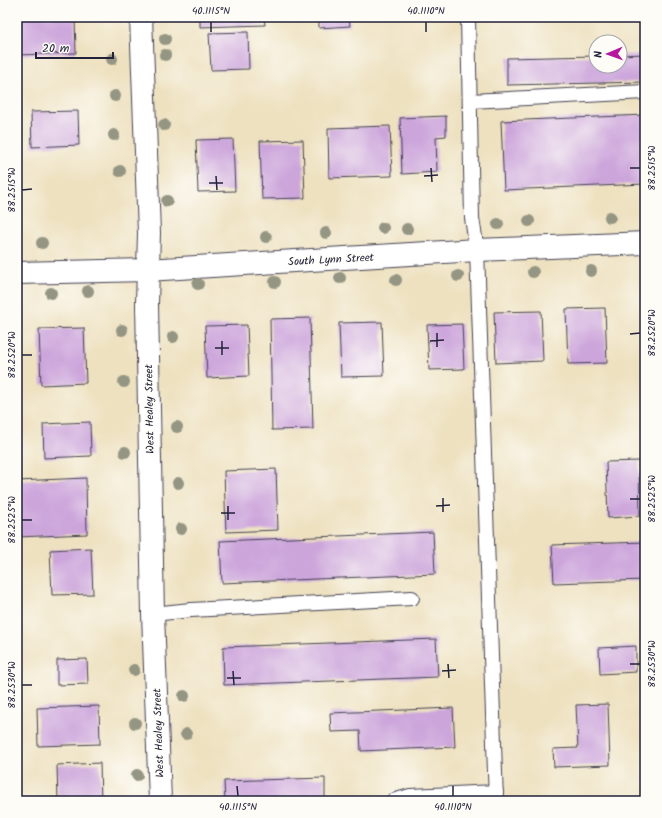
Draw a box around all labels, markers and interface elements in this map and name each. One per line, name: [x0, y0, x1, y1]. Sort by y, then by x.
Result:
text: 40.1115°N: [192, 3, 230, 19]
text: 40.1110°N: [407, 3, 445, 19]
scale bar: [36, 34, 113, 60]
north arrow: [588, 34, 628, 74]
text: 20 m: [42, 39, 70, 58]
text: N: [590, 50, 608, 58]
text: 88.2515°W: [644, 145, 660, 191]
text: 88.2515°W: [4, 167, 20, 213]
street label: South Lynn Street: [288, 249, 375, 271]
text: 88.2520°W: [644, 309, 660, 357]
text: 88.2520°W: [4, 331, 20, 379]
street label: West Healey Street: [140, 363, 160, 454]
text: 88.2525°W: [644, 475, 660, 523]
text: 88.2525°W: [4, 496, 20, 544]
text: 88.2530°W: [644, 640, 660, 688]
text: 88.2530°W: [4, 661, 20, 709]
street label: West Healey Street: [148, 687, 170, 778]
text: 40.1115°N: [219, 799, 257, 815]
text: 40.1110°N: [434, 799, 472, 815]

